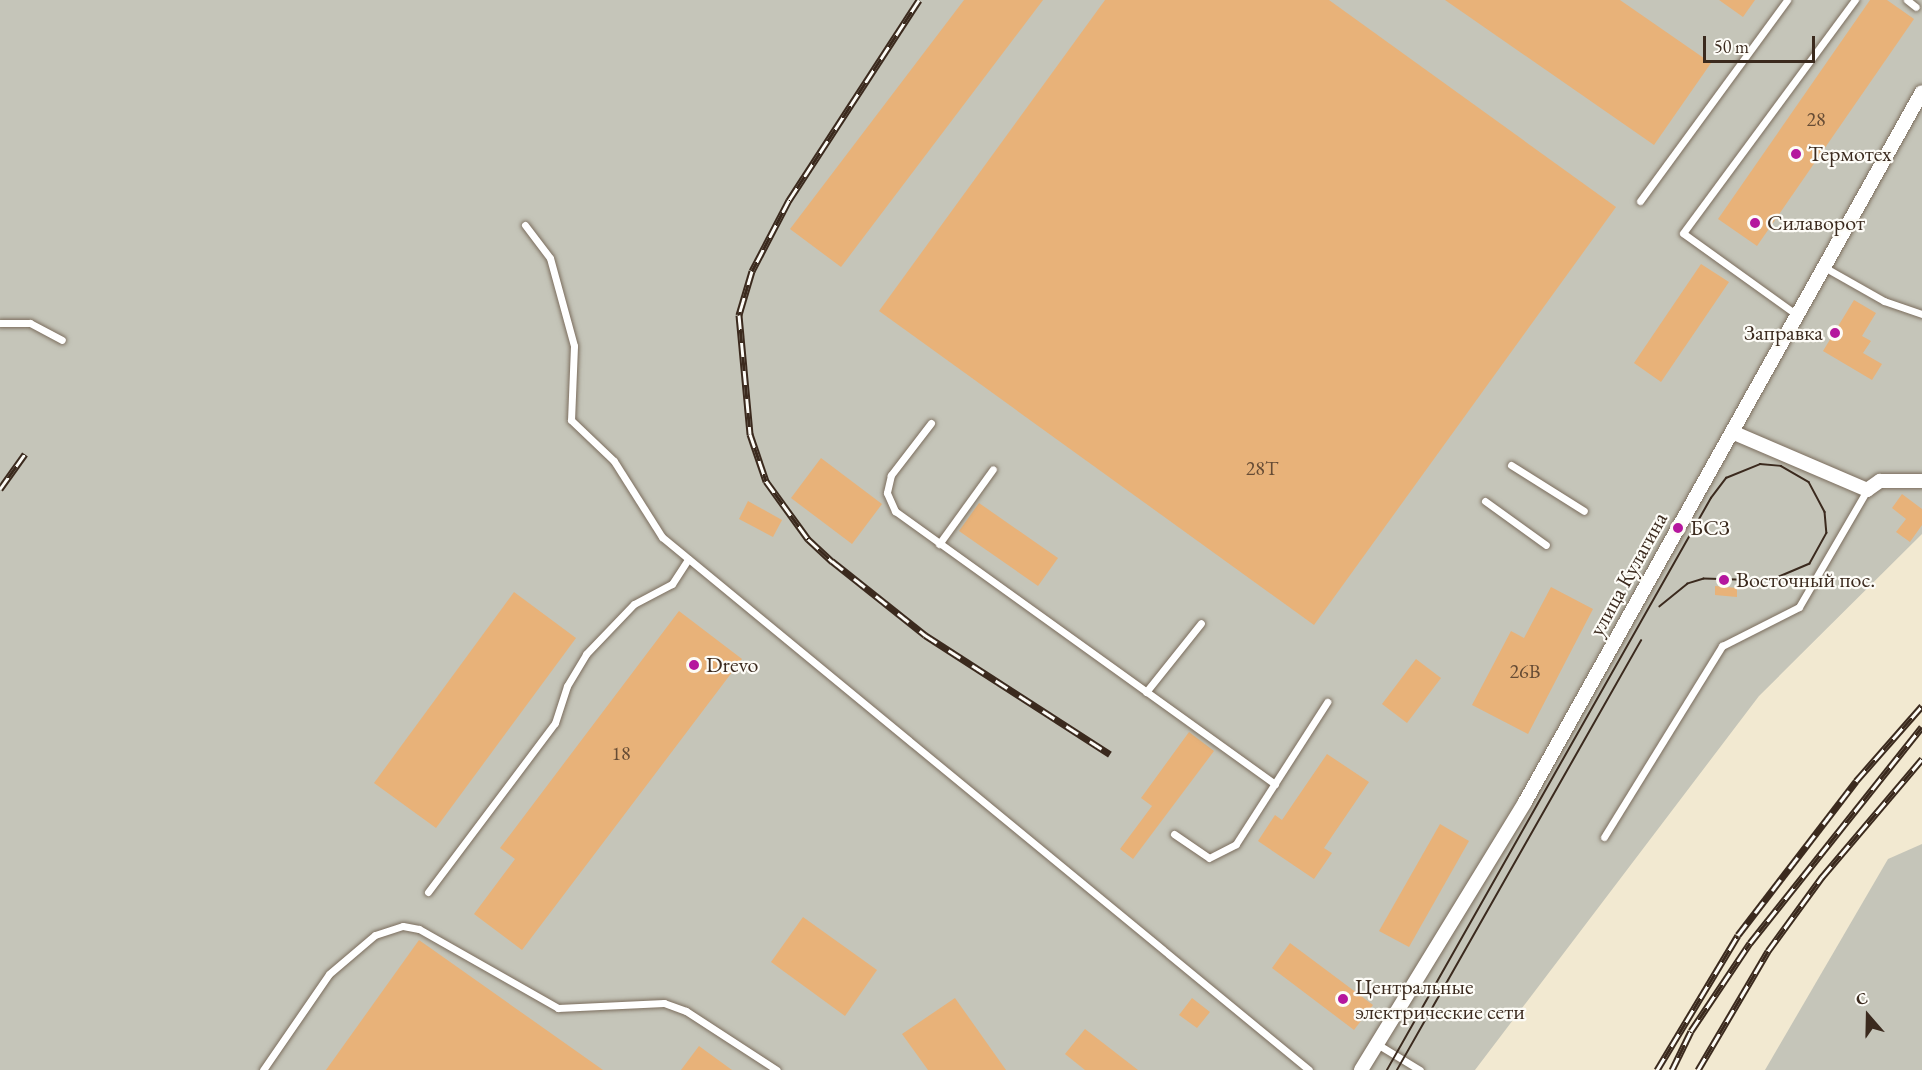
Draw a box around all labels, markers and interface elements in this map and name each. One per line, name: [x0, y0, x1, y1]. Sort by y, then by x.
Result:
scale bar: [1706, 24, 1818, 62]
text: 50 m: [1714, 35, 1749, 58]
house number: 28: [1806, 107, 1826, 131]
place label: Термотех: [1808, 141, 1892, 167]
marker: Термотех: [1789, 147, 1803, 161]
place label: Силаворот: [1767, 210, 1865, 236]
marker: Силаворот: [1748, 216, 1762, 230]
place label: Заправка: [1744, 320, 1823, 346]
marker: Заправка: [1828, 326, 1842, 340]
house number: 28Т: [1246, 456, 1278, 480]
street label: улица Кулагина: [1583, 507, 1673, 641]
place label: БСЗ: [1690, 515, 1730, 541]
marker: БСЗ: [1671, 521, 1685, 535]
place label: Восточный пос.: [1736, 567, 1875, 593]
marker: Восточный пос.: [1717, 573, 1731, 587]
place label: Drevo: [706, 652, 758, 678]
marker: Drevo: [687, 658, 701, 672]
house number: 26В: [1510, 659, 1540, 683]
house number: 18: [611, 741, 631, 765]
place label: Центральные электрические сети: [1355, 973, 1525, 1024]
north arrow: [1838, 986, 1898, 1046]
text: С: [1853, 987, 1871, 1010]
marker: Центральные электрические сети: [1336, 992, 1350, 1006]

